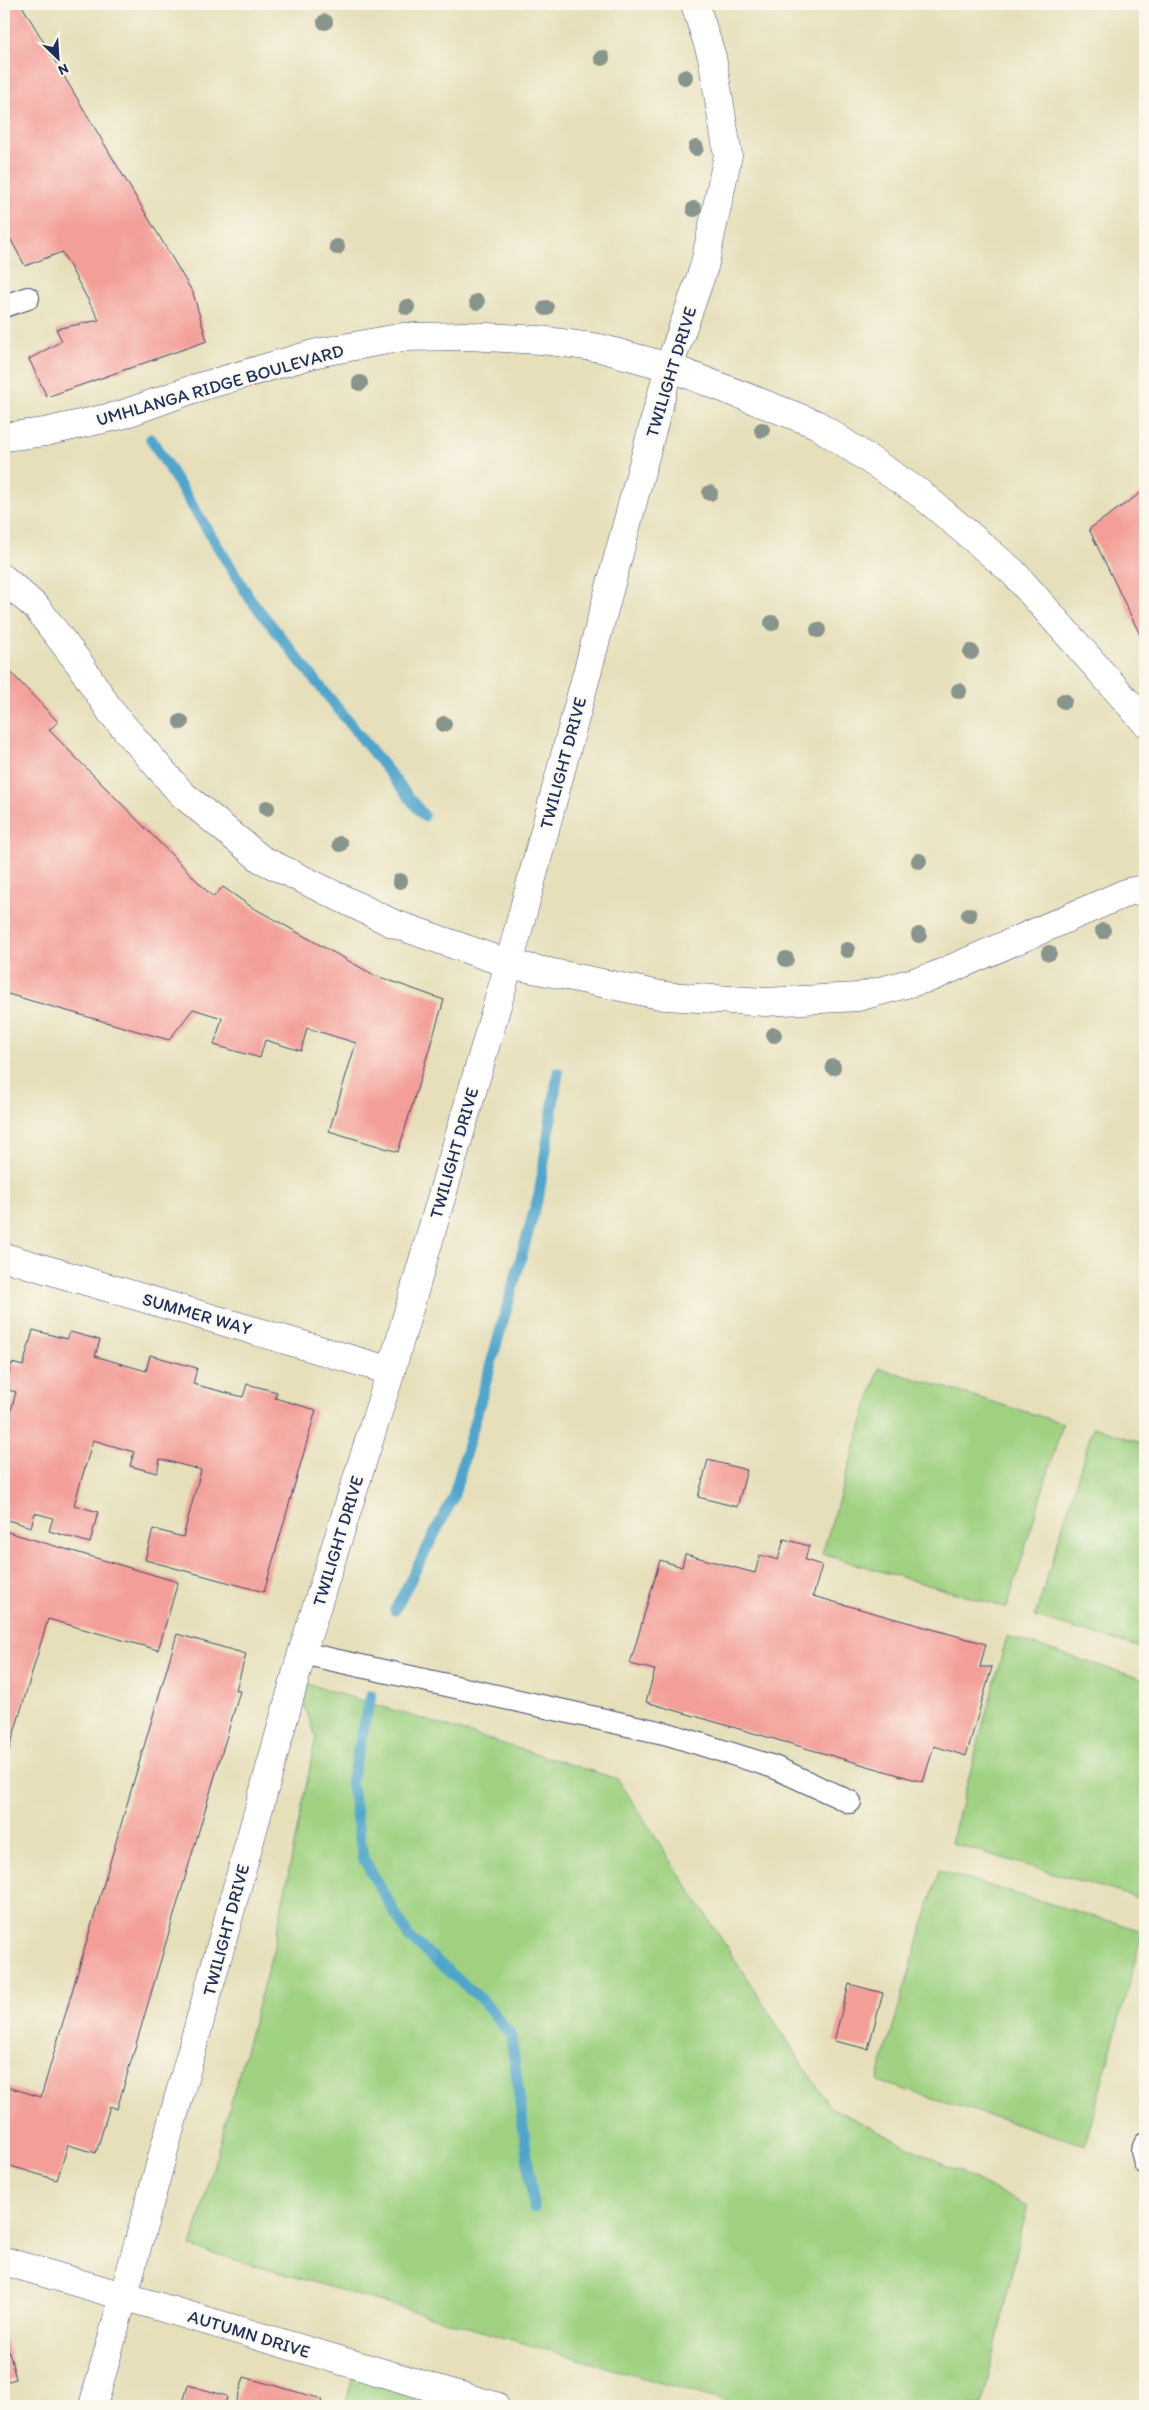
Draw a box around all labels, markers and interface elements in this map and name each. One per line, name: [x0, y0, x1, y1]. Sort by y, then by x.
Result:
north arrow: [32, 32, 82, 82]
text: N: [55, 60, 71, 79]
street label: TWILIGHT DRIVE: [641, 304, 701, 440]
street label: UMHLANGA RIDGE BOULEVARD: [94, 339, 346, 431]
street label: TWILIGHT DRIVE: [535, 695, 591, 831]
street label: TWILIGHT DRIVE: [425, 1085, 483, 1221]
street label: SUMMER WAY: [140, 1288, 255, 1340]
street label: TWILIGHT DRIVE: [308, 1473, 368, 1609]
street label: TWILIGHT DRIVE: [198, 1862, 254, 1998]
street label: AUTUMN DRIVE: [185, 2305, 313, 2363]

